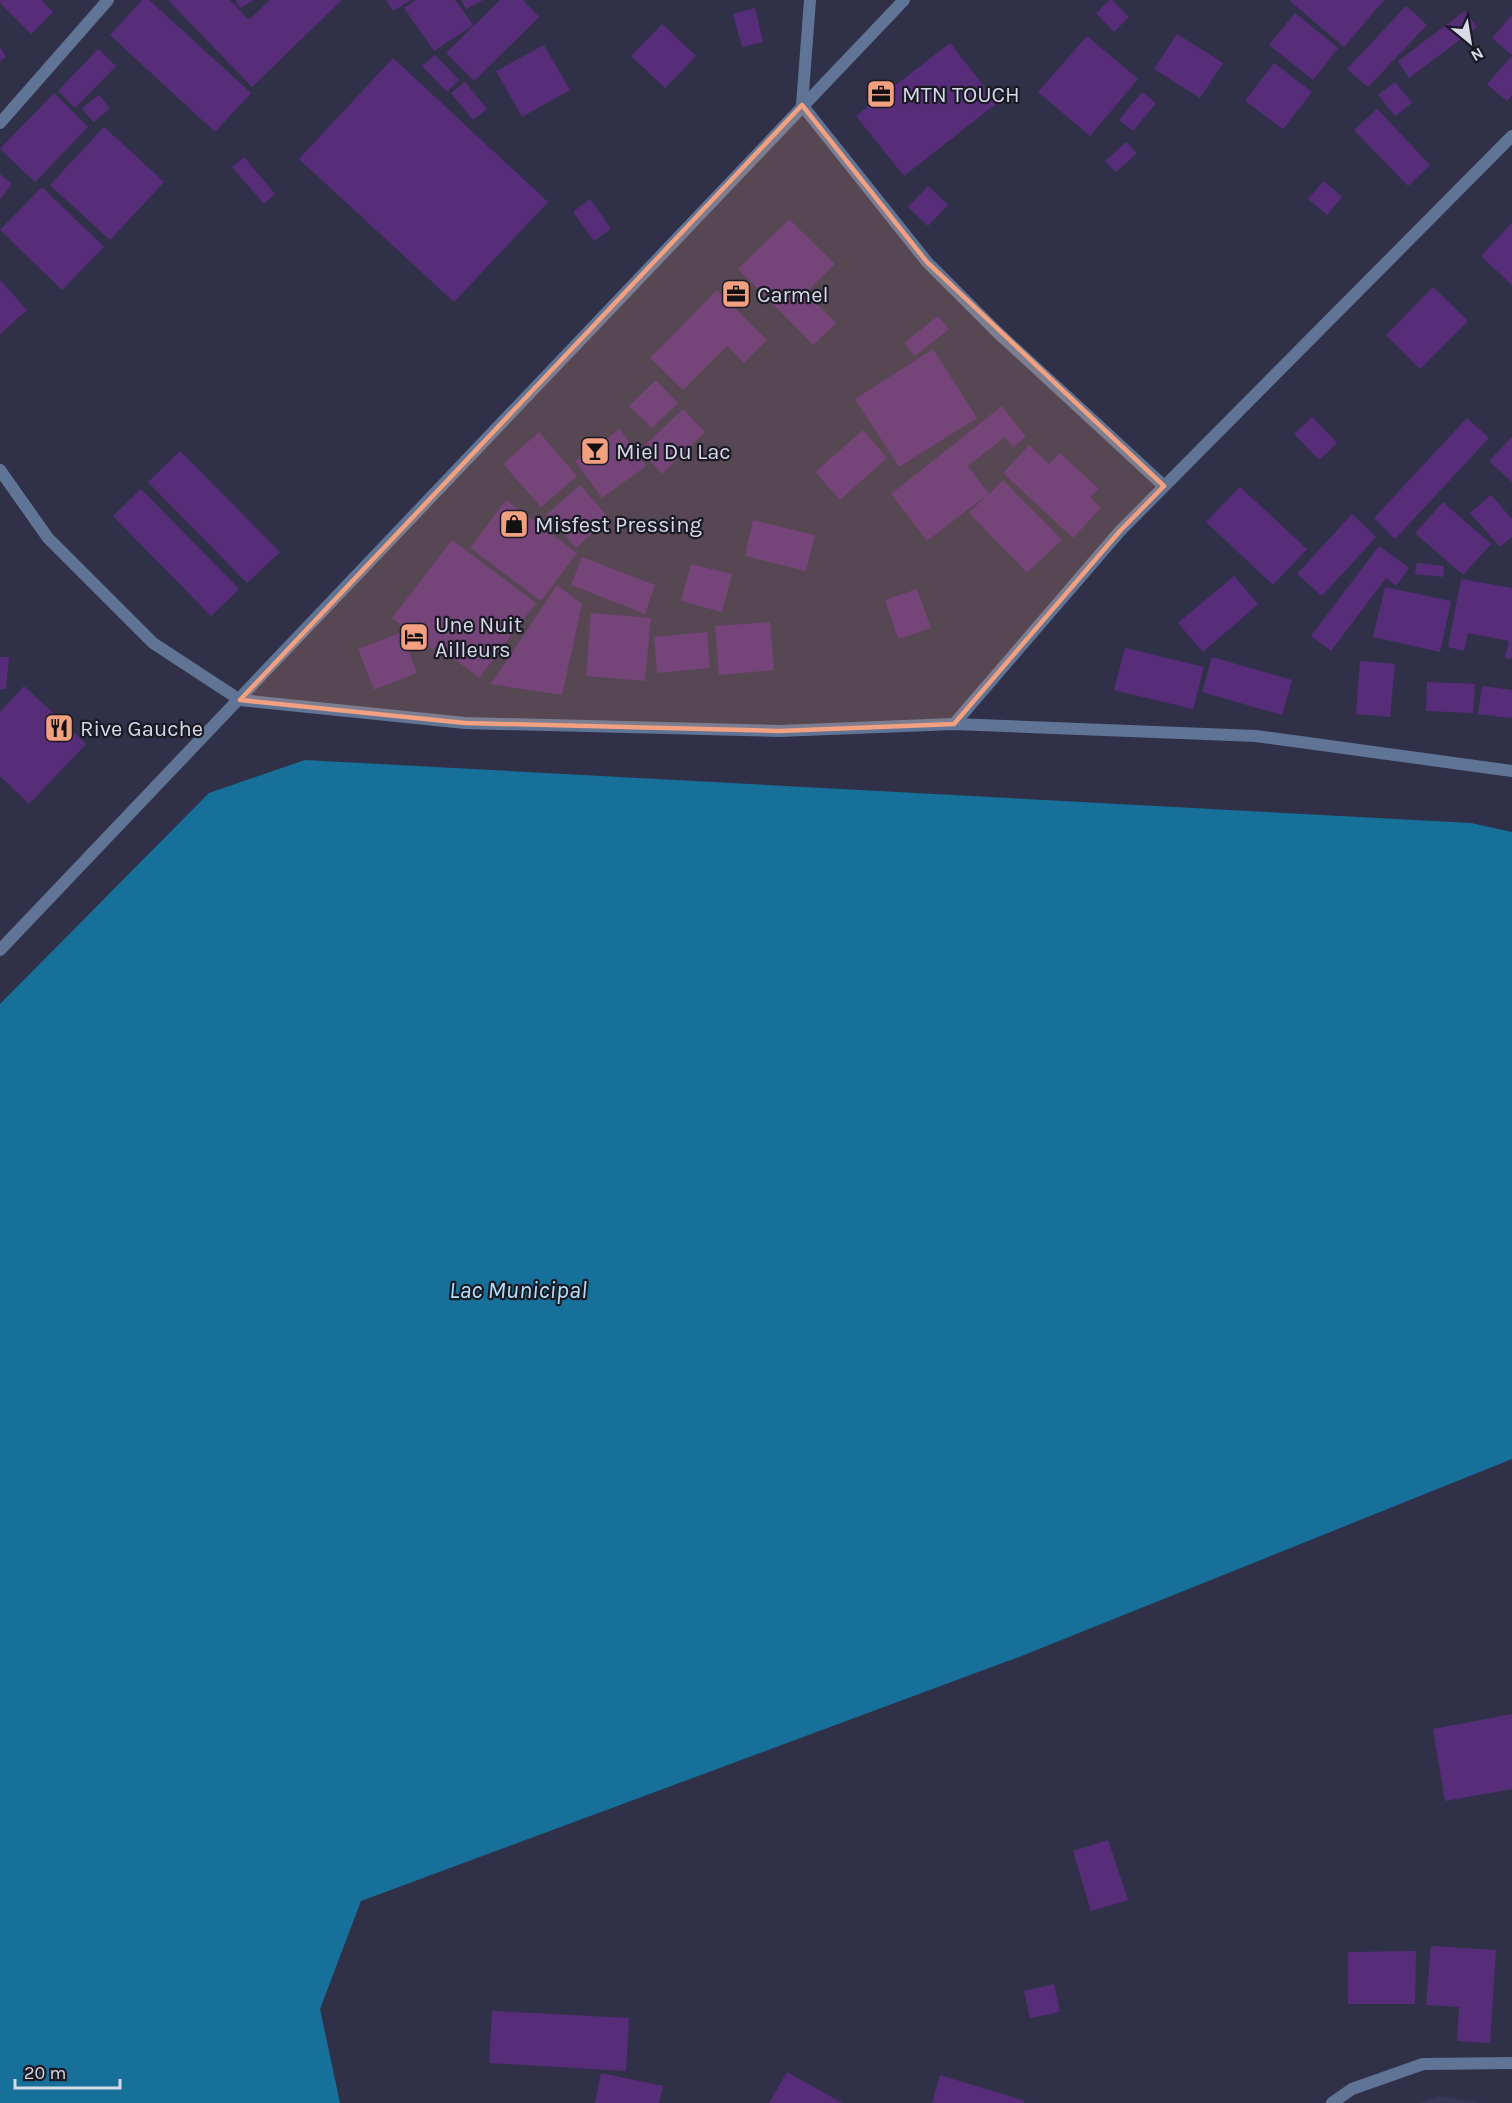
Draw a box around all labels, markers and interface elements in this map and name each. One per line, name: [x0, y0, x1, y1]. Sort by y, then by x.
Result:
north arrow: [1440, 12, 1500, 72]
text: N: [1468, 43, 1487, 66]
office icon: MTN TOUCH: [865, 78, 897, 110]
place label: MTN TOUCH: [902, 82, 1020, 108]
office icon: Carmel: [720, 278, 752, 310]
place label: Carmel: [757, 282, 829, 308]
bar icon: Miel Du Lac: [579, 435, 611, 467]
place label: Miel Du Lac: [616, 439, 731, 465]
shop icon: Misfest Pressing: [498, 508, 530, 540]
place label: Misfest Pressing: [535, 512, 702, 538]
place label: Une Nuit Ailleurs: [435, 612, 522, 663]
hotel icon: Une Nuit Ailleurs: [398, 621, 430, 653]
restaurant icon: Rive Gauche: [43, 712, 75, 744]
place label: Rive Gauche: [80, 716, 203, 742]
water label: Lac Municipal: [449, 1276, 587, 1304]
scale bar: [15, 2052, 120, 2090]
text: 20 m: [24, 2062, 66, 2084]

